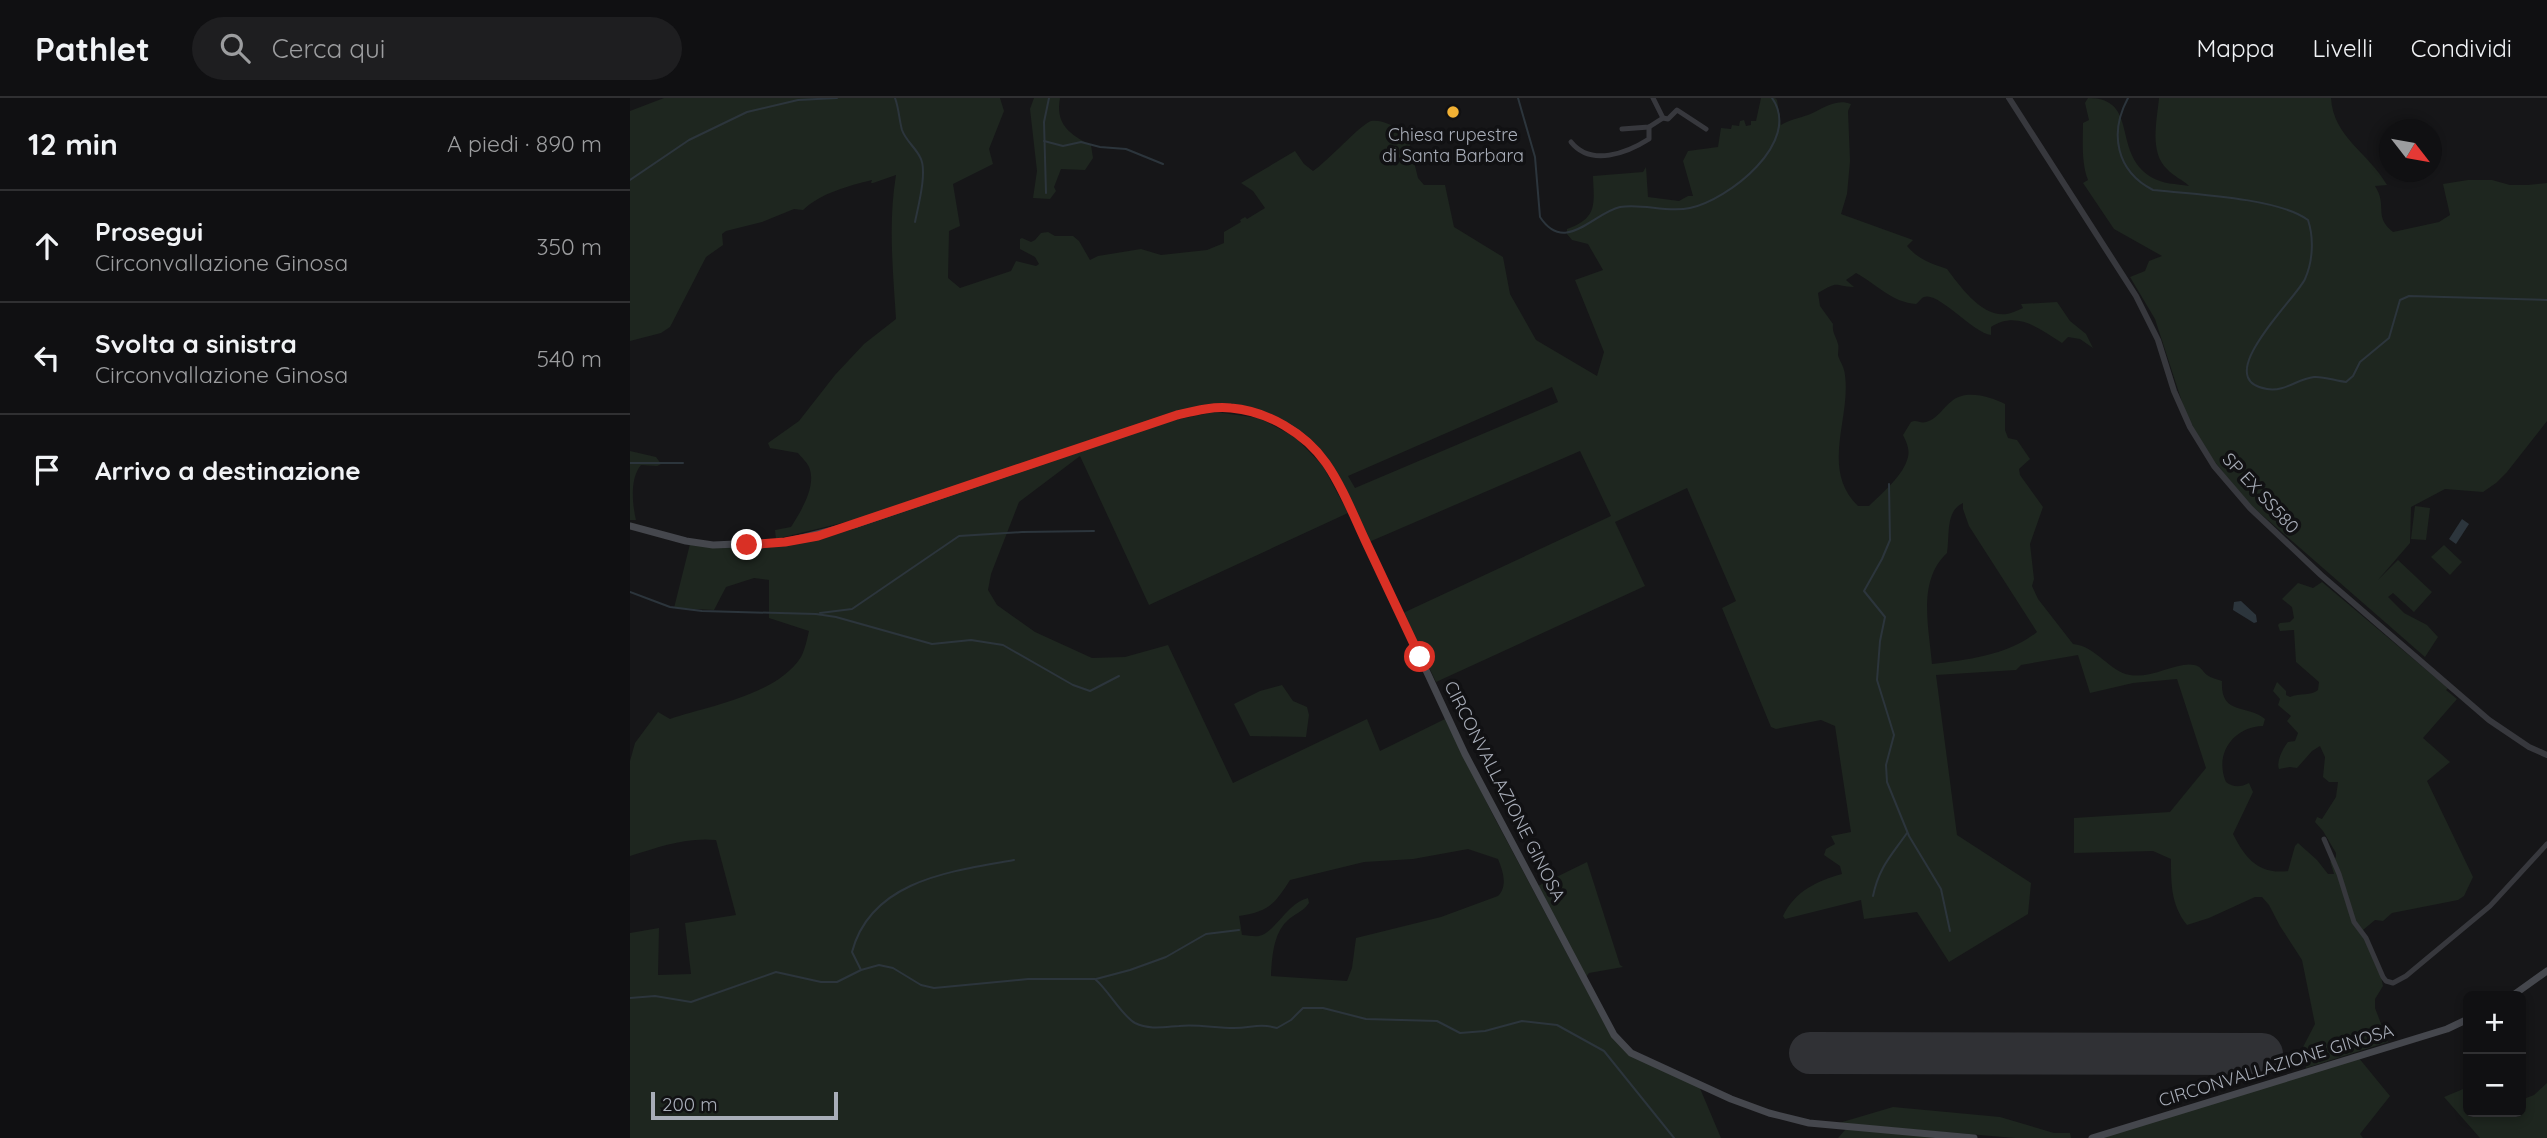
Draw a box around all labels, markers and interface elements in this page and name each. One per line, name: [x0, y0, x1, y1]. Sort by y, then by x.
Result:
search box: [192, 17, 682, 80]
text: Pathlet: [35, 28, 150, 69]
icon: search: [216, 29, 254, 67]
text: Cerca qui: [272, 32, 385, 65]
text: Mappa: [2197, 33, 2275, 63]
text: Livelli: [2313, 33, 2373, 63]
text: Condividi: [2411, 33, 2512, 63]
marker: Chiesa rupestre di Santa Barbara: [1445, 104, 1461, 120]
north arrow: [2379, 119, 2442, 182]
place label: Chiesa rupestre di Santa Barbara: [1382, 123, 1524, 167]
text: 12 min: [28, 125, 118, 163]
text: A piedi · 890 m: [447, 129, 602, 158]
text: Prosegui: [95, 215, 203, 248]
icon: ahead: [28, 227, 66, 265]
text: 350 m: [536, 232, 602, 261]
text: Circonvallazione Ginosa: [95, 248, 348, 277]
text: Svolta a sinistra: [95, 327, 297, 360]
icon: left: [28, 339, 66, 377]
text: 540 m: [536, 344, 602, 373]
text: Circonvallazione Ginosa: [95, 360, 348, 389]
street label: SP EX SS580: [2218, 448, 2304, 538]
icon: arrive: [28, 451, 66, 489]
text: Arrivo a destinazione: [95, 454, 361, 487]
route end: [731, 529, 762, 560]
route start: [1404, 641, 1435, 672]
street label: CIRCONVALLAZIONE GINOSA: [1439, 677, 1571, 905]
map controls: [2463, 991, 2526, 1117]
button: +: [2463, 991, 2526, 1054]
street label: CIRCONVALLAZIONE GINOSA: [2156, 1018, 2397, 1112]
button: −: [2463, 1054, 2526, 1117]
scale bar: [651, 1089, 838, 1121]
text: 200 m: [662, 1092, 718, 1116]

